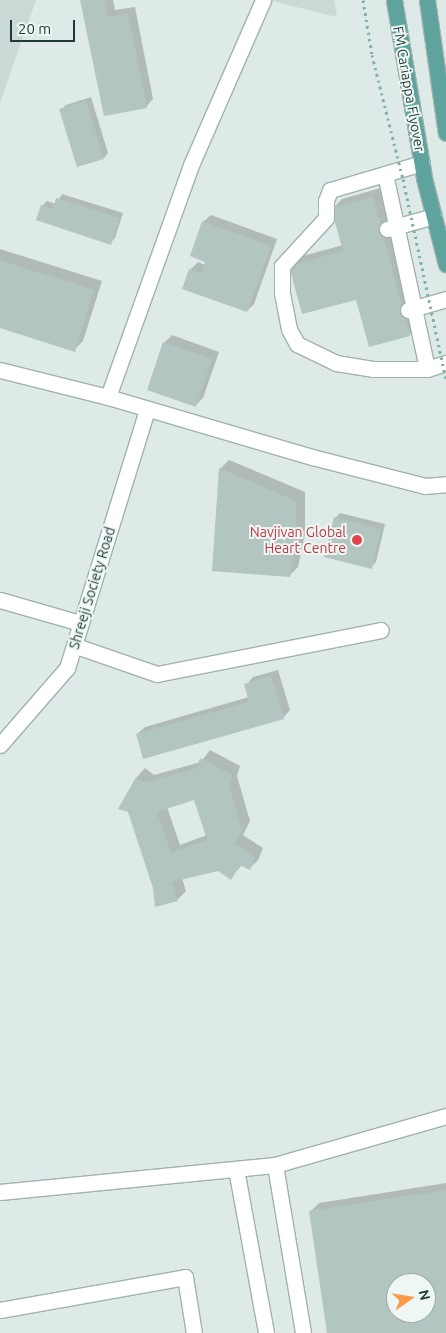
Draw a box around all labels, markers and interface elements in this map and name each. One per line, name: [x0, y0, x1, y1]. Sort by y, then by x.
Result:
scale bar: [12, 10, 78, 42]
text: 20 m: [18, 20, 51, 37]
street label: FM Cariappa Flyover: [390, 25, 428, 153]
place label: Navjivan Global Heart Centre: [250, 524, 346, 556]
street label: Shreeji Society Road: [65, 525, 119, 651]
marker: Navjivan Global Heart Centre: [350, 533, 364, 547]
north arrow: [386, 1273, 436, 1323]
text: N: [416, 1288, 434, 1302]

